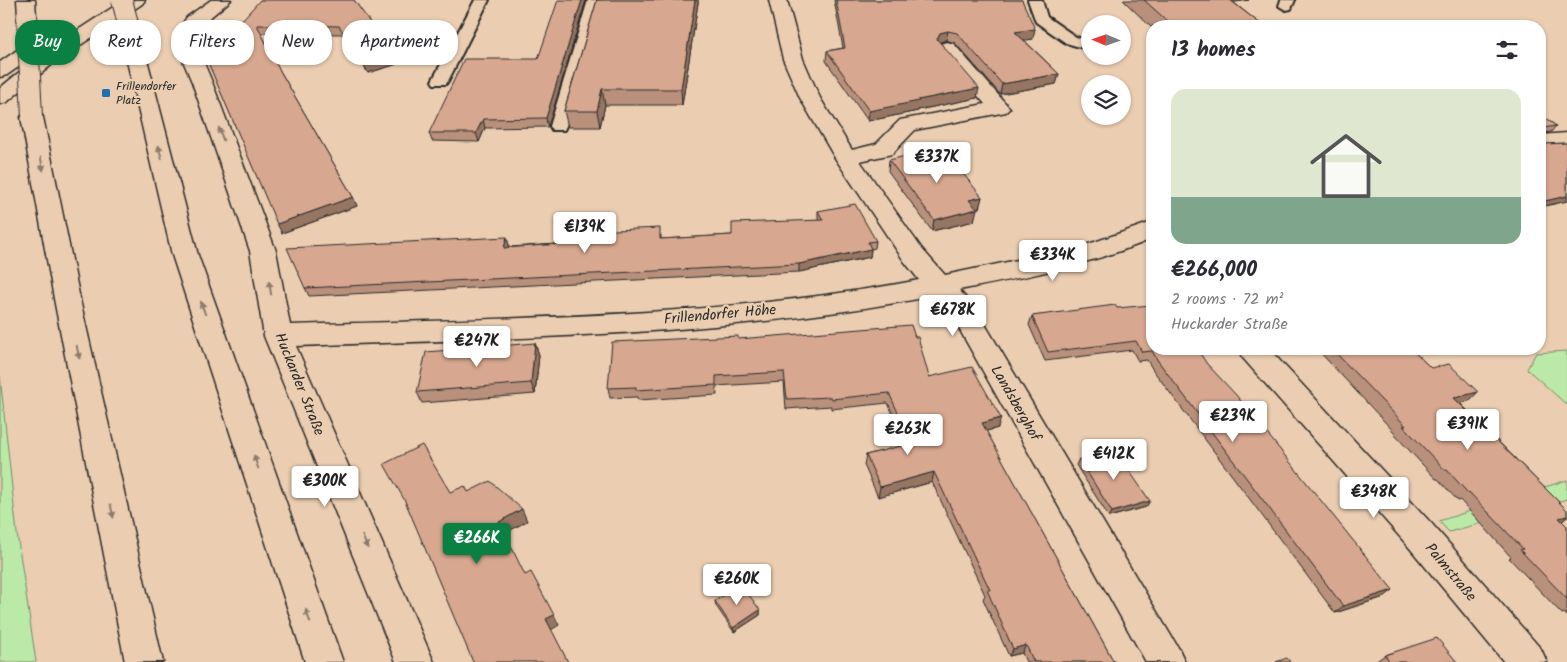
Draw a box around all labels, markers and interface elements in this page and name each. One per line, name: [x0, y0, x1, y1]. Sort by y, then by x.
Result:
north arrow: [1081, 15, 1131, 65]
map controls: [1081, 15, 1131, 125]
chip: Buy: [15, 20, 80, 65]
chip: Rent: [90, 20, 161, 65]
chip: Filters: [171, 20, 254, 65]
chip: New: [264, 20, 332, 65]
chip: Apartment: [342, 20, 458, 65]
text: 13 homes: [1171, 34, 1256, 67]
icon: filters: [1493, 36, 1521, 64]
button: layers: [1081, 75, 1131, 125]
place label: Frillendorfer Platz: [116, 77, 177, 110]
marker: Frillendorfer Platz: [100, 87, 112, 99]
icon: home: [1301, 121, 1391, 211]
one-way arrow: [217, 126, 224, 141]
pin: €337K: [902, 142, 972, 184]
one-way arrow: [156, 144, 164, 159]
text: €337K: [915, 145, 959, 170]
one-way arrow: [38, 157, 46, 173]
pin: €139K: [550, 212, 620, 254]
text: €139K: [564, 215, 606, 240]
pin: €334K: [1018, 240, 1088, 282]
text: €334K: [1030, 243, 1076, 268]
text: €266,000: [1171, 254, 1257, 287]
one-way arrow: [265, 280, 273, 296]
text: 2 rooms · 72 m²: [1171, 287, 1283, 312]
pin: €678K: [918, 294, 988, 337]
street label: Frillendorfer Höhe: [663, 298, 778, 332]
text: €678K: [930, 298, 976, 323]
one-way arrow: [199, 301, 207, 316]
text: Huckarder Straße: [1171, 312, 1288, 337]
pin: €247K: [442, 326, 512, 368]
street label: Huckarder Straße: [267, 329, 331, 440]
text: €247K: [454, 329, 500, 354]
one-way arrow: [75, 345, 83, 361]
street label: Landsberghof: [984, 361, 1047, 447]
pin: €239K: [1198, 400, 1268, 443]
text: €239K: [1210, 404, 1256, 429]
pin: €391K: [1433, 408, 1503, 451]
text: €391K: [1447, 412, 1489, 437]
pin: €263K: [873, 414, 943, 456]
text: €263K: [885, 417, 931, 442]
pin: €412K: [1079, 438, 1149, 481]
text: €412K: [1093, 442, 1135, 467]
one-way arrow: [252, 454, 260, 469]
pin: €300K: [290, 466, 360, 508]
text: €300K: [303, 469, 347, 494]
pin: €348K: [1339, 476, 1409, 519]
text: €348K: [1351, 480, 1397, 505]
one-way arrow: [109, 504, 117, 520]
pin: €266K: [442, 522, 512, 565]
text: €266K: [454, 526, 500, 551]
one-way arrow: [362, 535, 370, 549]
street label: Palmstraße: [1418, 538, 1482, 608]
pin: €260K: [702, 564, 772, 606]
text: €260K: [714, 567, 760, 592]
one-way arrow: [304, 608, 312, 623]

